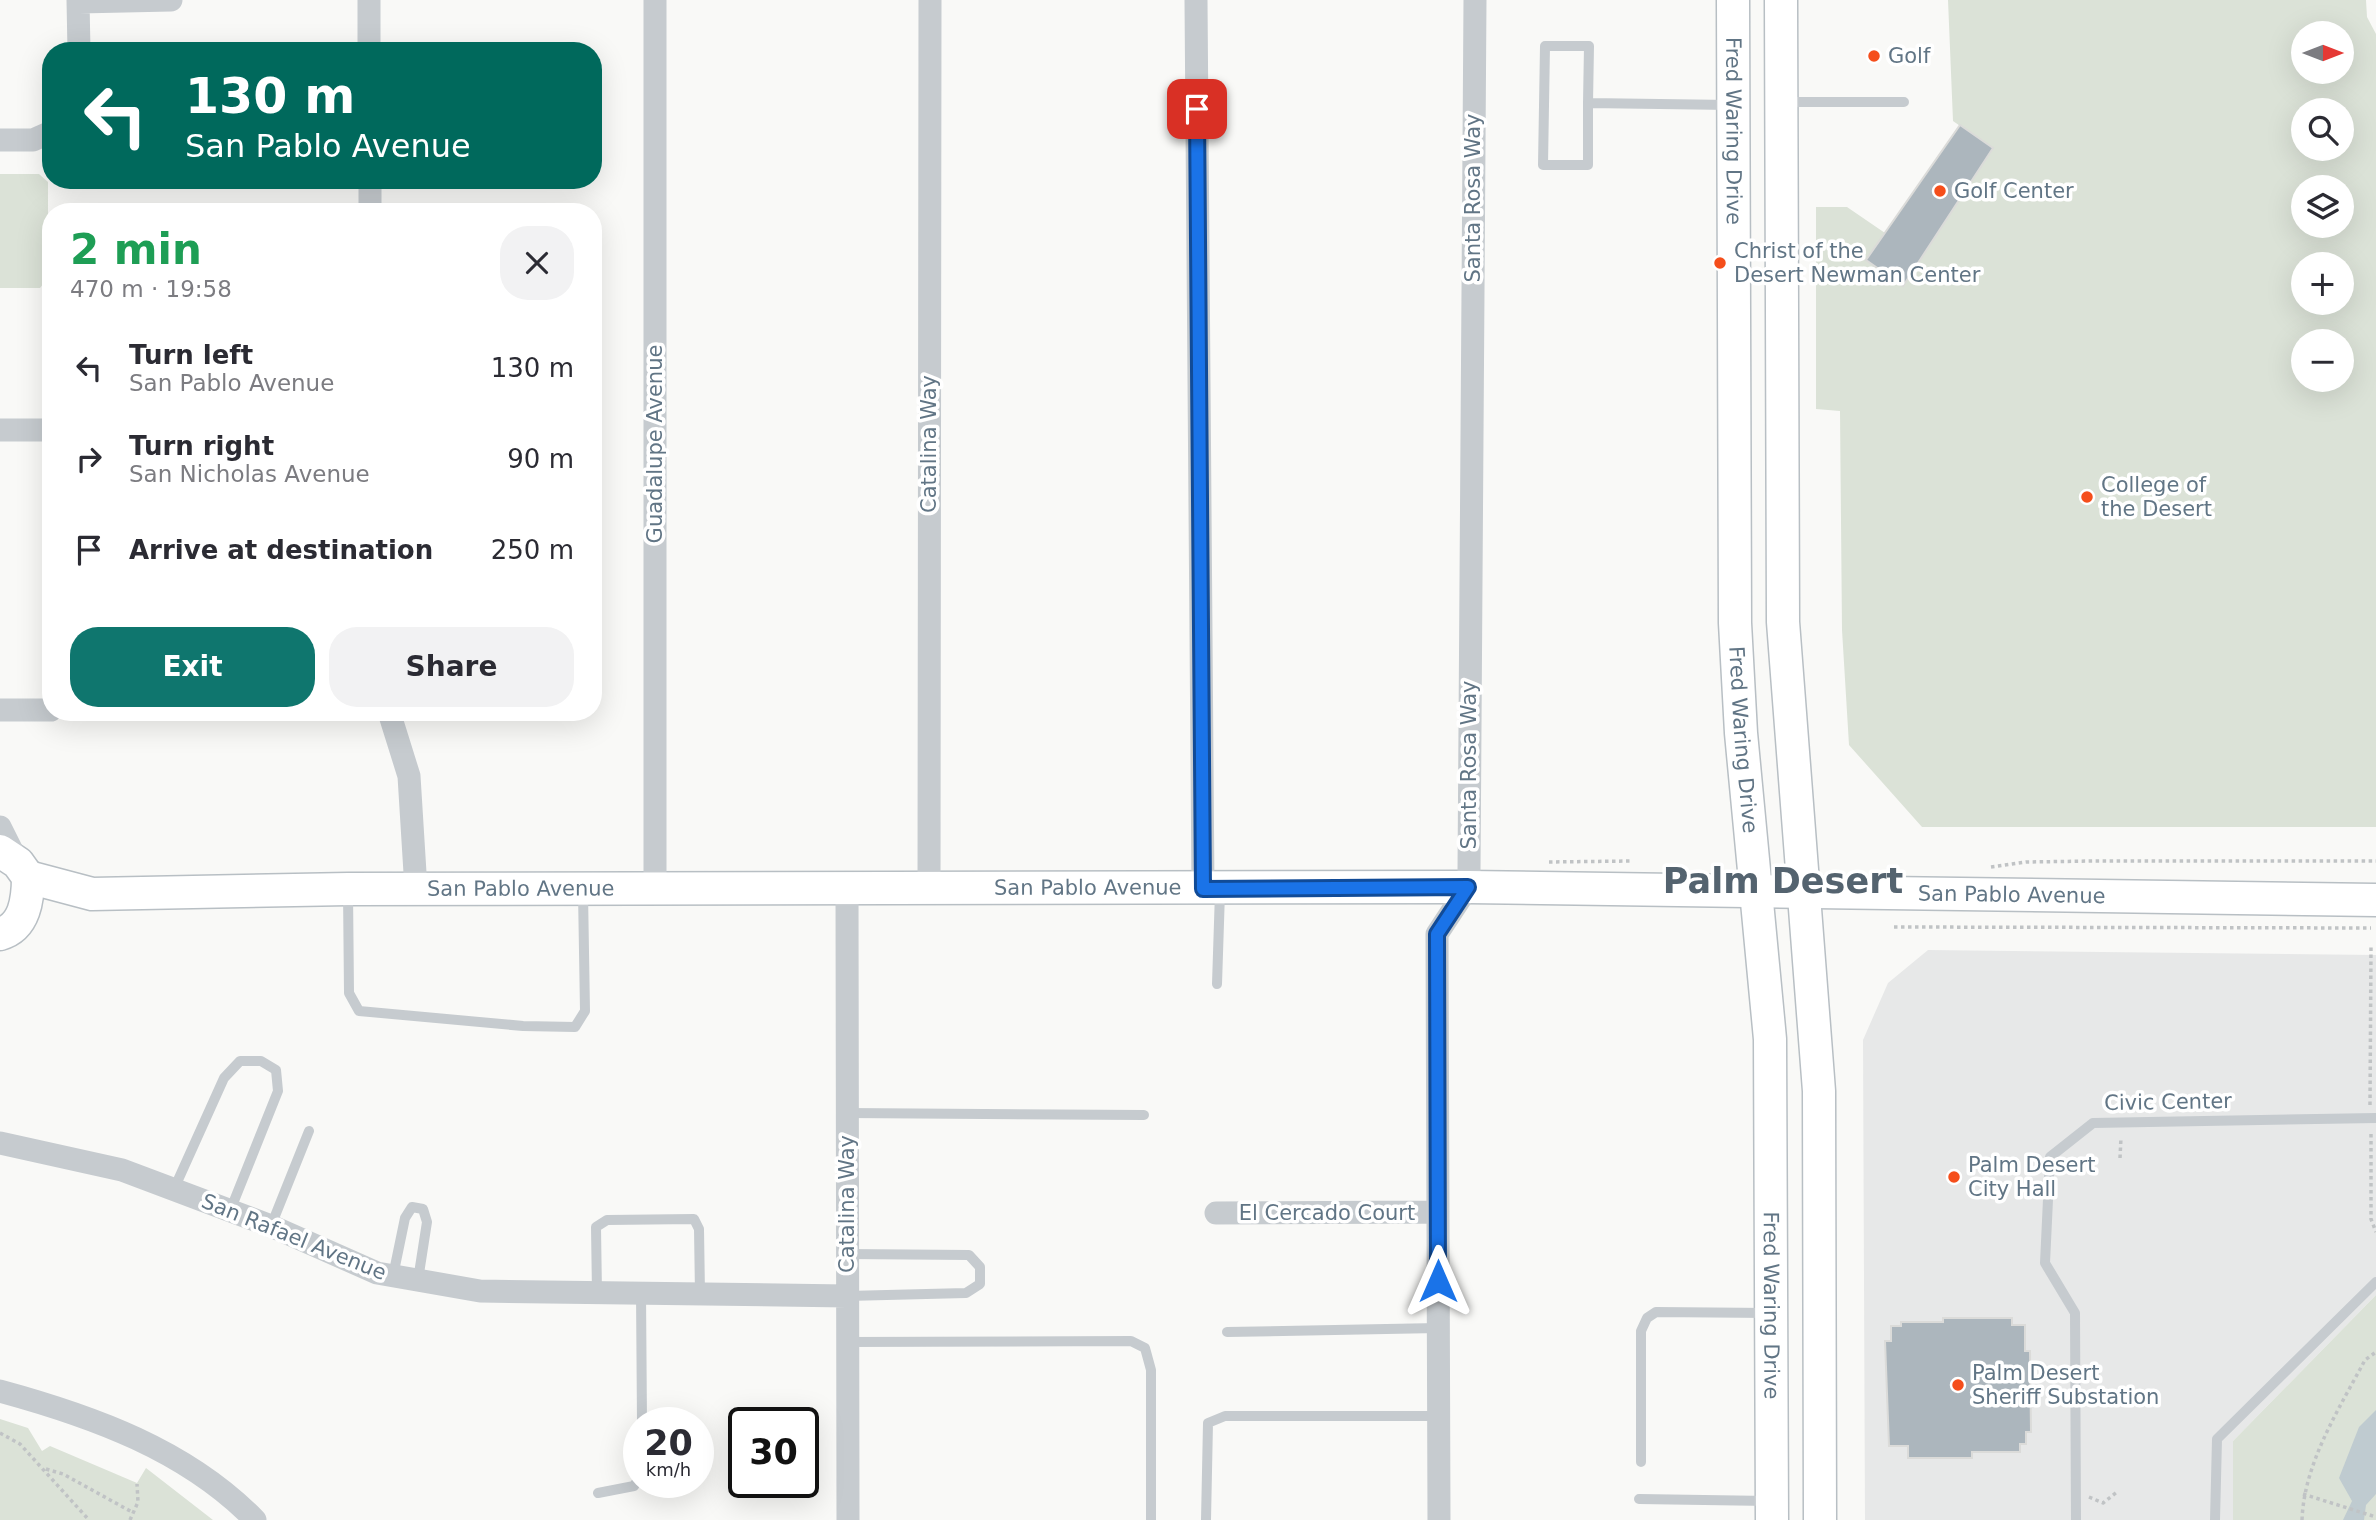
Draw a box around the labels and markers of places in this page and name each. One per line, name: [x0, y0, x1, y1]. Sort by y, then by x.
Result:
place label: Golf: [1888, 44, 1931, 68]
marker: Golf: [1866, 48, 1882, 64]
pin: [1167, 79, 1227, 139]
place label: Golf Center: [1954, 179, 2074, 203]
marker: Golf Center: [1932, 183, 1948, 199]
place label: Christ of the Desert Newman Center: [1734, 239, 1981, 287]
marker: Christ of the Desert Newman Center: [1712, 255, 1728, 271]
place label: College of the Desert: [2101, 473, 2212, 521]
marker: College of the Desert: [2079, 489, 2095, 505]
place label: Palm Desert City Hall: [1968, 1153, 2095, 1201]
marker: Palm Desert City Hall: [1946, 1169, 1962, 1185]
place label: Palm Desert Sheriff Substation: [1972, 1361, 2159, 1409]
marker: Palm Desert Sheriff Substation: [1950, 1377, 1966, 1393]

